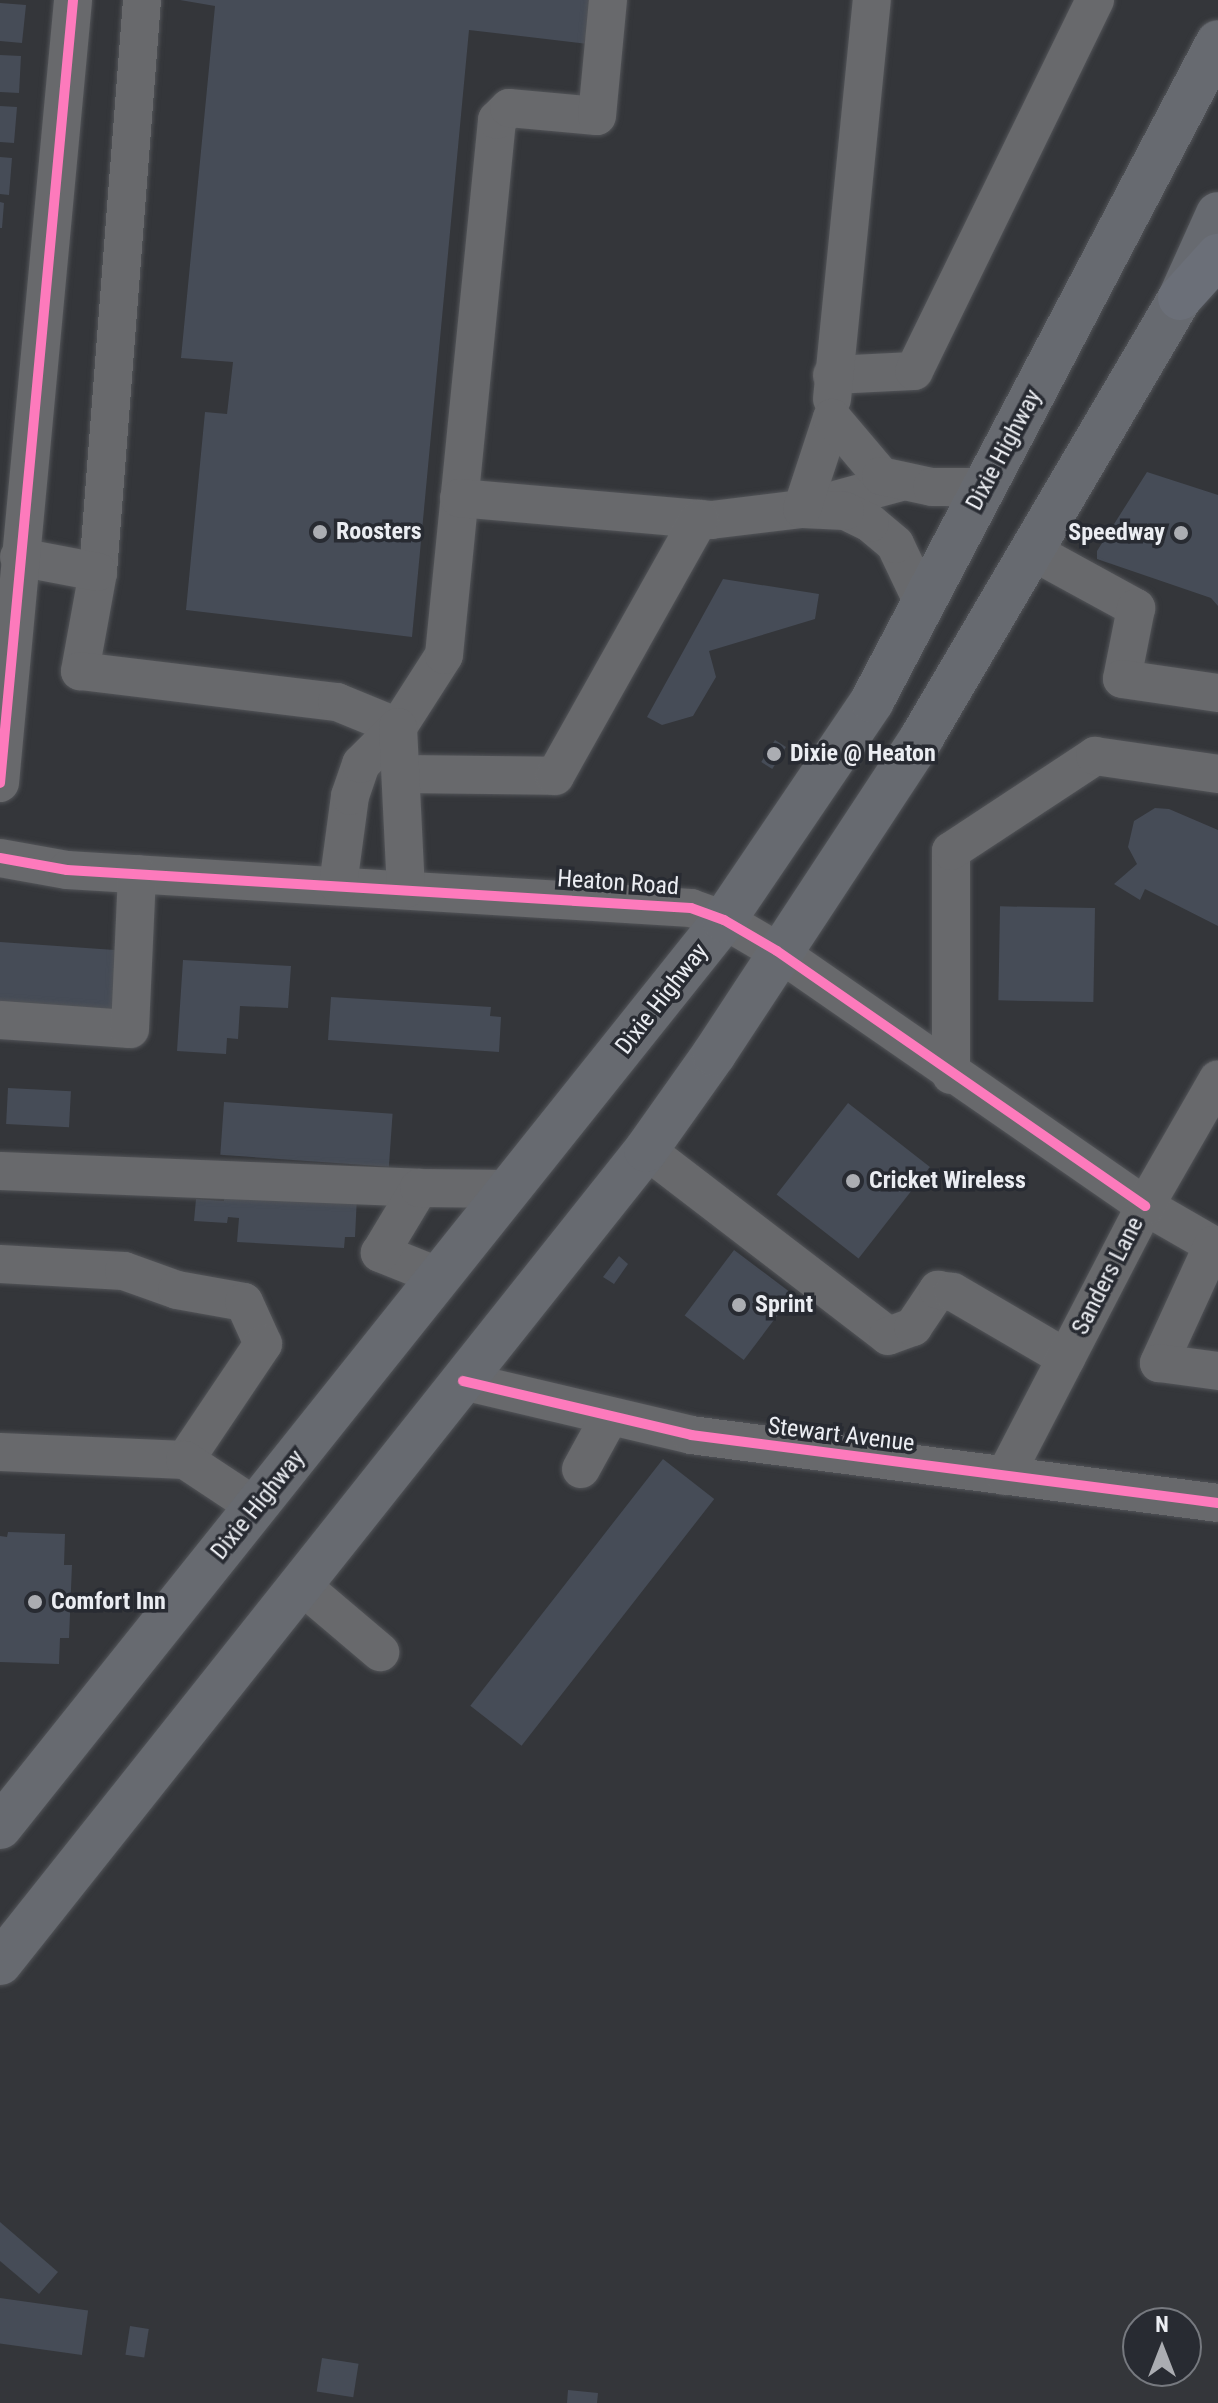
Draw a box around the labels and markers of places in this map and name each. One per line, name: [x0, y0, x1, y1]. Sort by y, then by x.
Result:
place label: Roosters: [336, 518, 422, 546]
place label: Speedway: [1068, 519, 1165, 547]
marker: Roosters: [311, 523, 329, 541]
marker: Speedway: [1172, 524, 1190, 542]
place label: Dixie @ Heaton: [790, 740, 936, 768]
marker: Dixie @ Heaton: [765, 745, 783, 763]
place label: Cricket Wireless: [869, 1167, 1026, 1195]
marker: Cricket Wireless: [844, 1172, 862, 1190]
place label: Sprint: [755, 1291, 813, 1319]
marker: Sprint: [730, 1296, 748, 1314]
place label: Comfort Inn: [51, 1588, 166, 1616]
marker: Comfort Inn: [26, 1593, 44, 1611]

